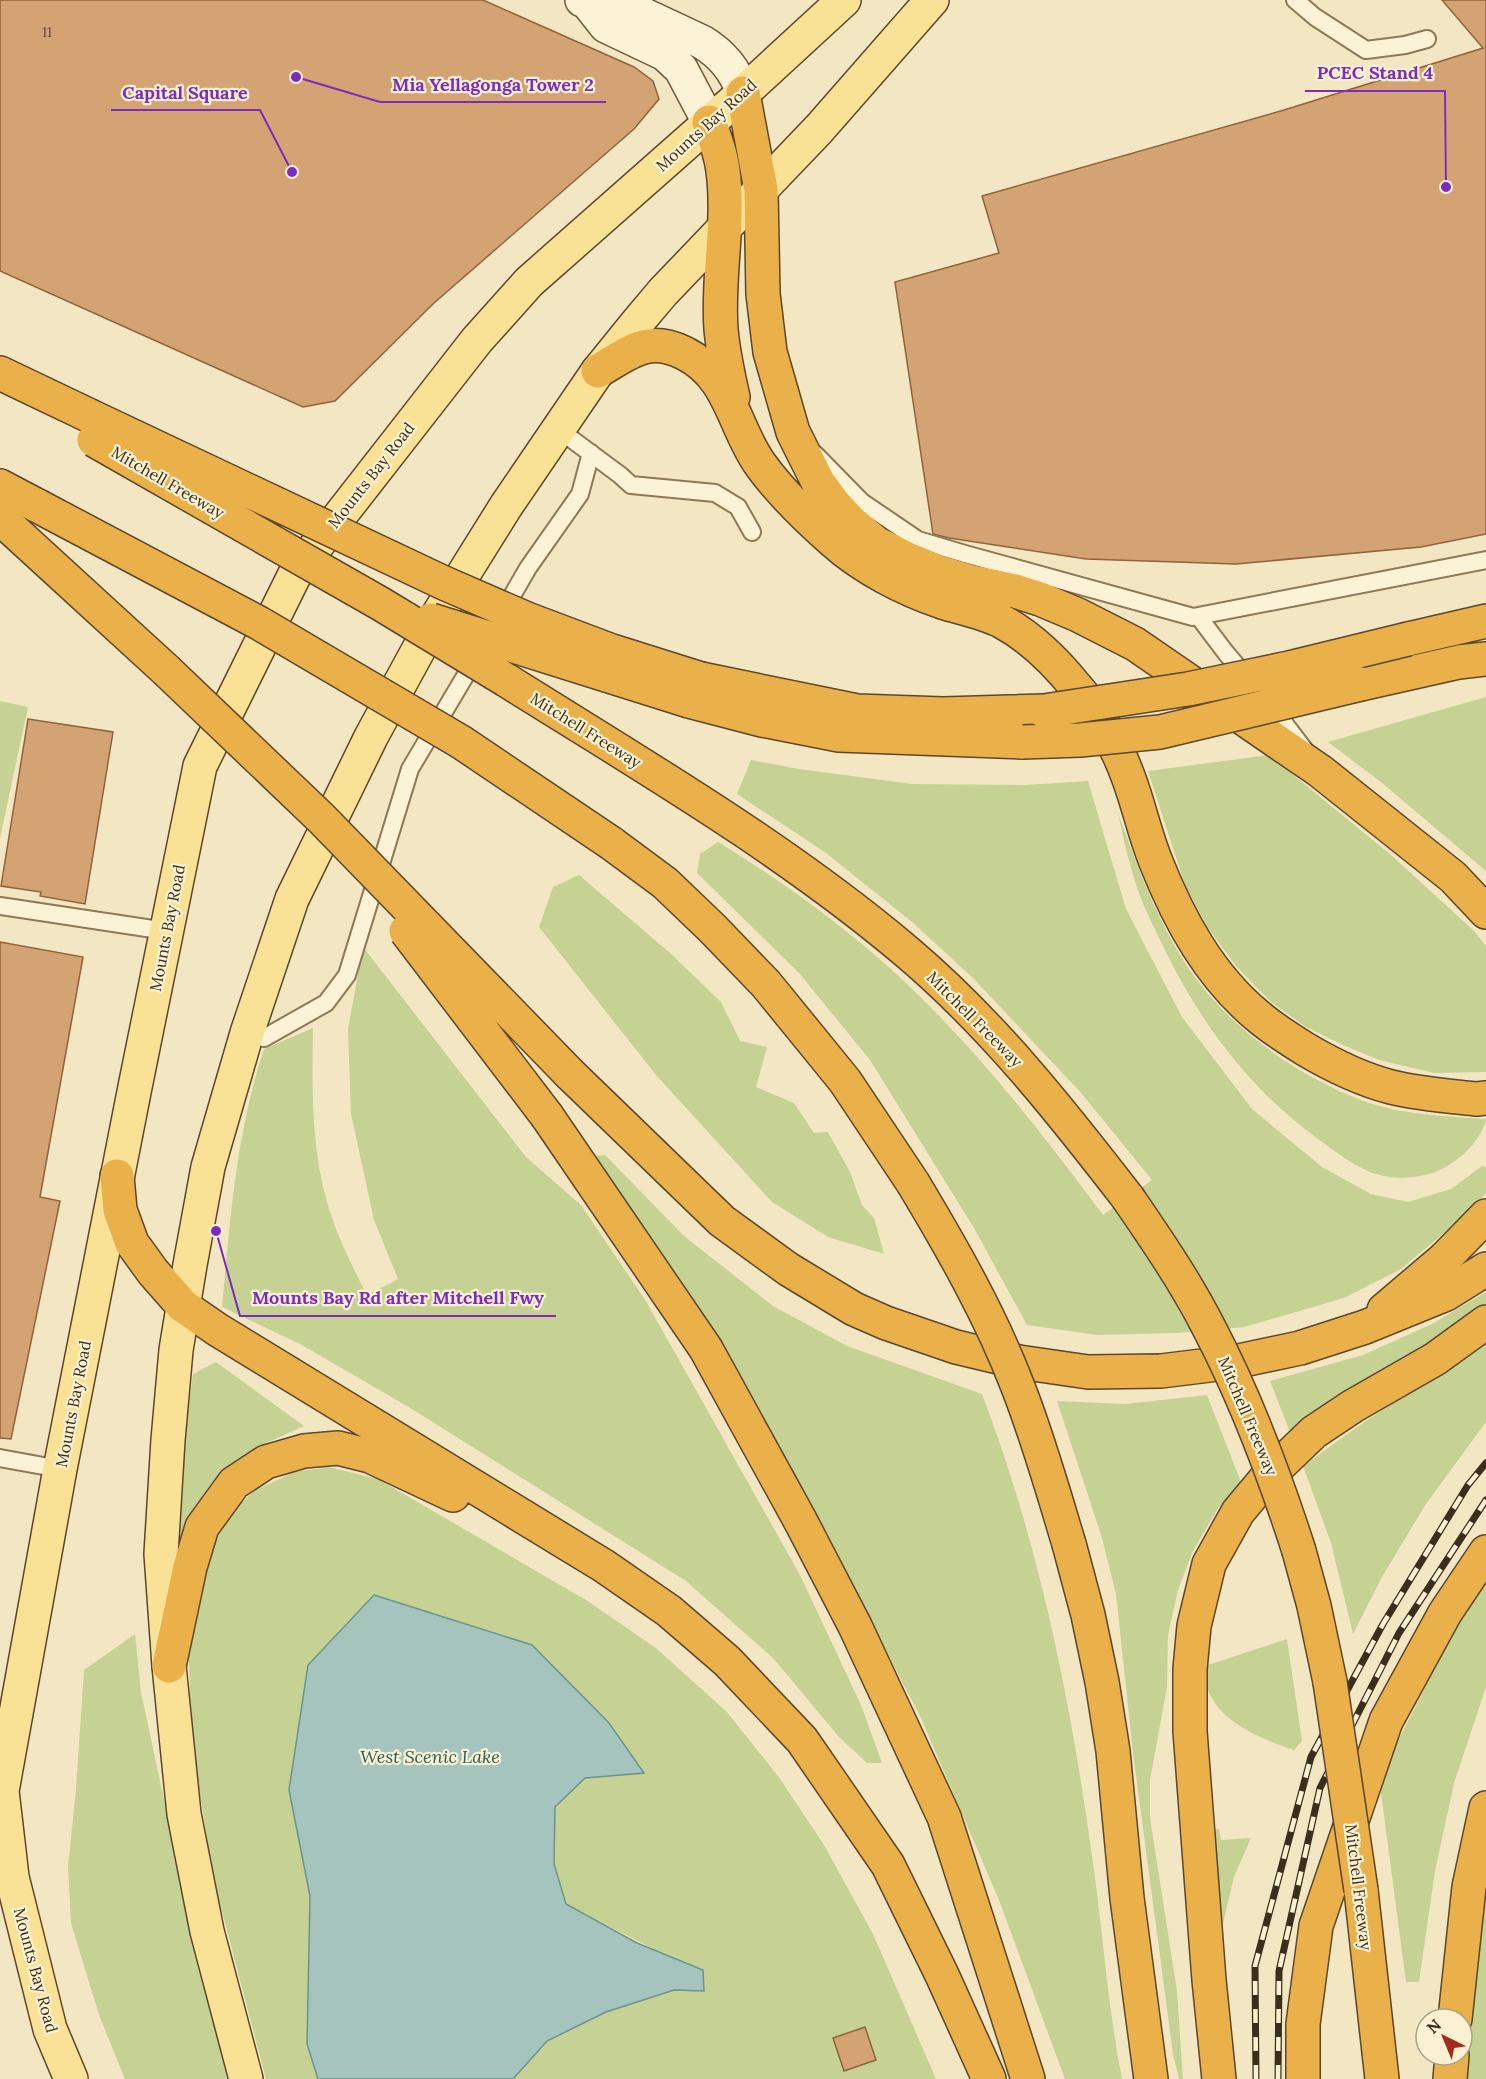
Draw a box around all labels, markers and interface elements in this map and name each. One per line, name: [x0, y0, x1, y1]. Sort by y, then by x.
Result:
house number: 11: [42, 23, 52, 41]
callout: PCEC Stand 4: [1305, 55, 1445, 91]
text: PCEC Stand 4: [1317, 61, 1433, 84]
callout: Mia Yellagonga Tower 2: [380, 66, 606, 102]
text: Mia Yellagonga Tower 2: [392, 73, 594, 96]
callout: Capital Square: [111, 74, 260, 110]
street label: Mounts Bay Road: [651, 74, 761, 175]
text: Capital Square: [122, 81, 248, 104]
street label: Mounts Bay Road: [324, 418, 419, 532]
street label: Mitchell Freeway: [108, 442, 229, 523]
street label: Mitchell Freeway: [527, 688, 646, 772]
street label: Mounts Bay Road: [145, 863, 189, 993]
street label: Mitchell Freeway: [923, 967, 1027, 1071]
callout: Mounts Bay Rd after Mitchell Fwy: [240, 1280, 556, 1316]
text: Mounts Bay Rd after Mitchell Fwy: [252, 1286, 544, 1309]
street label: Mounts Bay Road: [51, 1339, 95, 1469]
street label: Mitchell Freeway: [1214, 1354, 1282, 1479]
water label: West Scenic Lake: [360, 1745, 500, 1768]
street label: Mitchell Freeway: [1341, 1823, 1377, 1952]
street label: Mounts Bay Road: [10, 1905, 62, 2035]
north arrow: [1414, 2007, 1474, 2067]
text: N: [1422, 2014, 1445, 2038]

